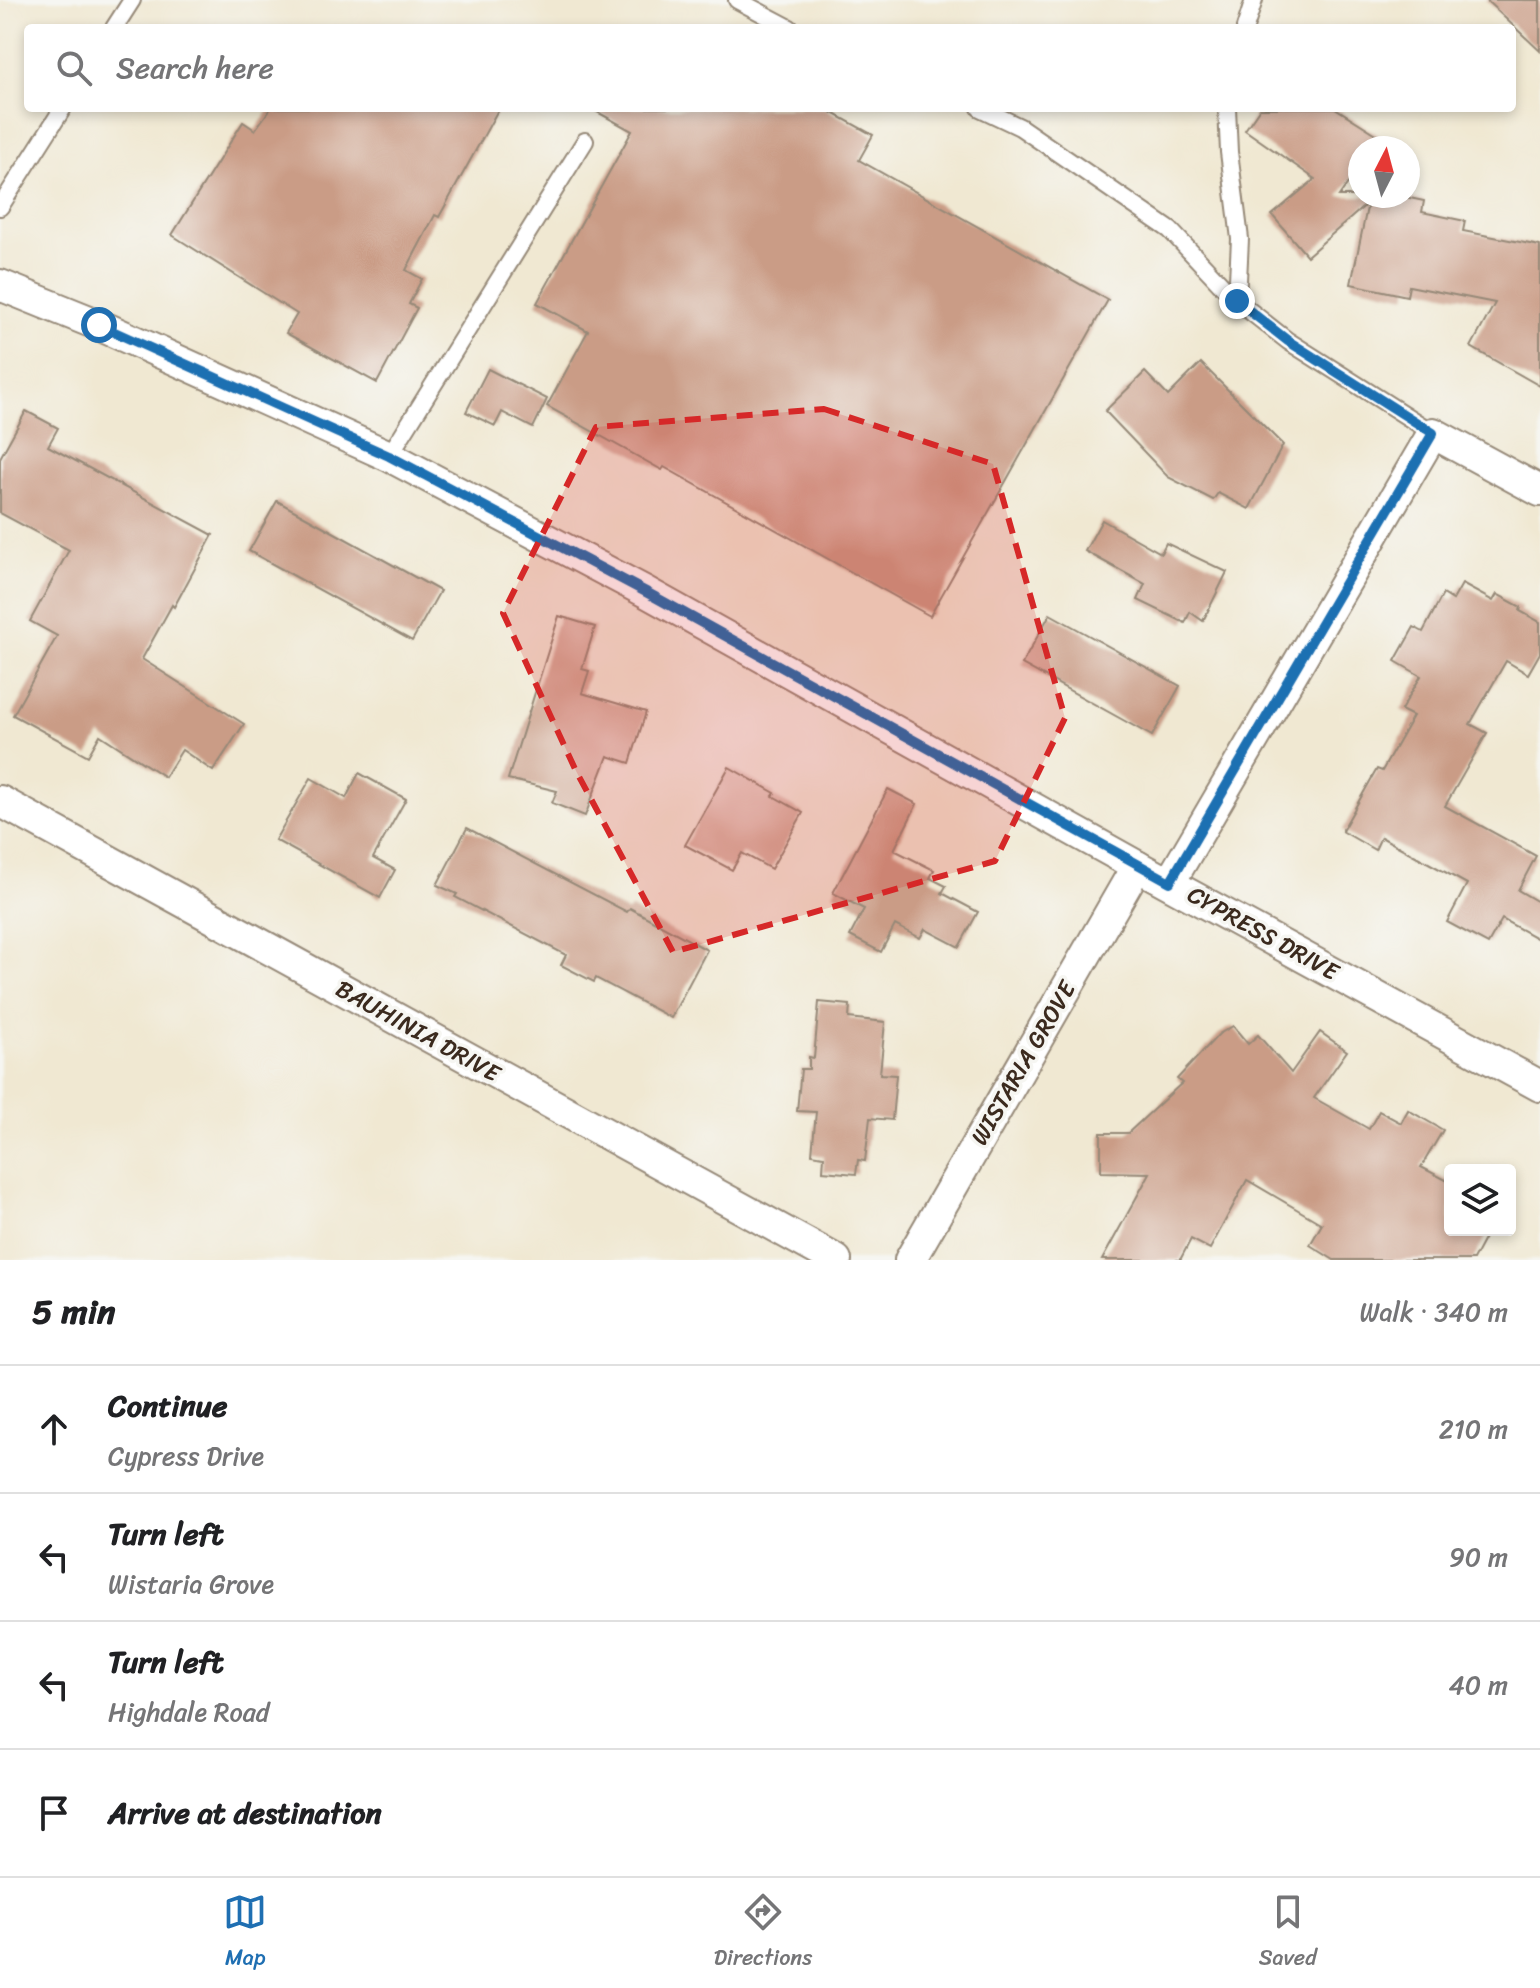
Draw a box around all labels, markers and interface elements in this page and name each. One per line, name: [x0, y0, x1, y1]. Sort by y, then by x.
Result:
search box: [24, 24, 1516, 112]
text: Search here: [116, 41, 274, 95]
icon: search: [52, 46, 96, 90]
north arrow: [1348, 136, 1420, 208]
route end: [1219, 283, 1255, 319]
route start: [81, 307, 117, 343]
street label: CYPRESS DRIVE: [1179, 874, 1348, 993]
street label: BAUHINIA DRIVE: [328, 968, 510, 1095]
street label: WISTARIA GROVE: [959, 971, 1088, 1153]
map controls: [1444, 1164, 1516, 1236]
button: layers: [1444, 1164, 1516, 1236]
text: 5 min: [32, 1282, 115, 1342]
text: Walk · 340 m: [1360, 1289, 1508, 1335]
text: Continue: [108, 1379, 227, 1433]
text: 210 m: [1439, 1406, 1508, 1452]
icon: ahead: [32, 1407, 76, 1451]
text: Cypress Drive: [108, 1433, 264, 1479]
text: Turn left: [108, 1507, 224, 1561]
text: 90 m: [1449, 1534, 1508, 1580]
icon: left: [32, 1535, 76, 1579]
text: Wistaria Grove: [108, 1561, 274, 1607]
text: Turn left: [108, 1635, 224, 1689]
text: 40 m: [1449, 1662, 1508, 1708]
icon: left: [32, 1663, 76, 1707]
text: Highdale Road: [108, 1689, 270, 1735]
text: Arrive at destination: [108, 1786, 382, 1840]
icon: arrive: [32, 1791, 76, 1835]
tab: Map: [223, 1890, 267, 1977]
tab: Directions: [714, 1890, 812, 1977]
tab: Saved: [1259, 1890, 1317, 1977]

